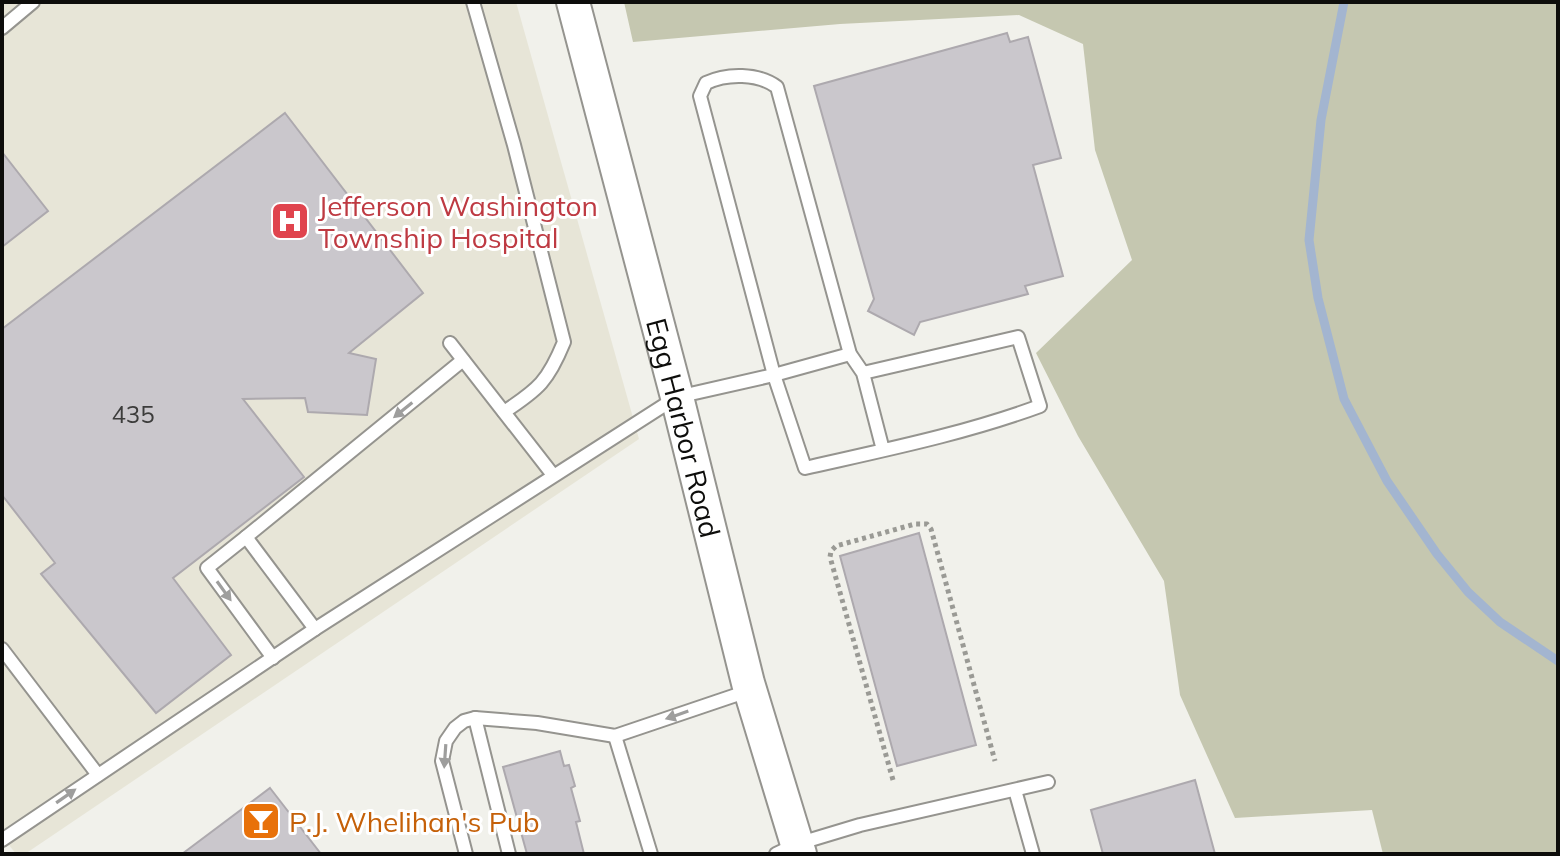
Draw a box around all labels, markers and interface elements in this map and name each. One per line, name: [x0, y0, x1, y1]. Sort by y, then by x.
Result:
place label: Jefferson Washington Township Hospital: [318, 188, 598, 255]
hospital icon: Jefferson Washington Township Hospital: [269, 200, 311, 242]
street label: Egg Harbor Road: [639, 314, 729, 541]
house number: 435: [111, 399, 155, 429]
one-way arrow: [393, 401, 413, 417]
one-way arrow: [215, 581, 231, 601]
one-way arrow: [664, 710, 688, 722]
one-way arrow: [438, 743, 451, 768]
one-way arrow: [56, 789, 77, 804]
bar icon: P.J. Whelihan's Pub: [240, 800, 282, 842]
place label: P.J. Whelihan's Pub: [289, 804, 540, 839]

